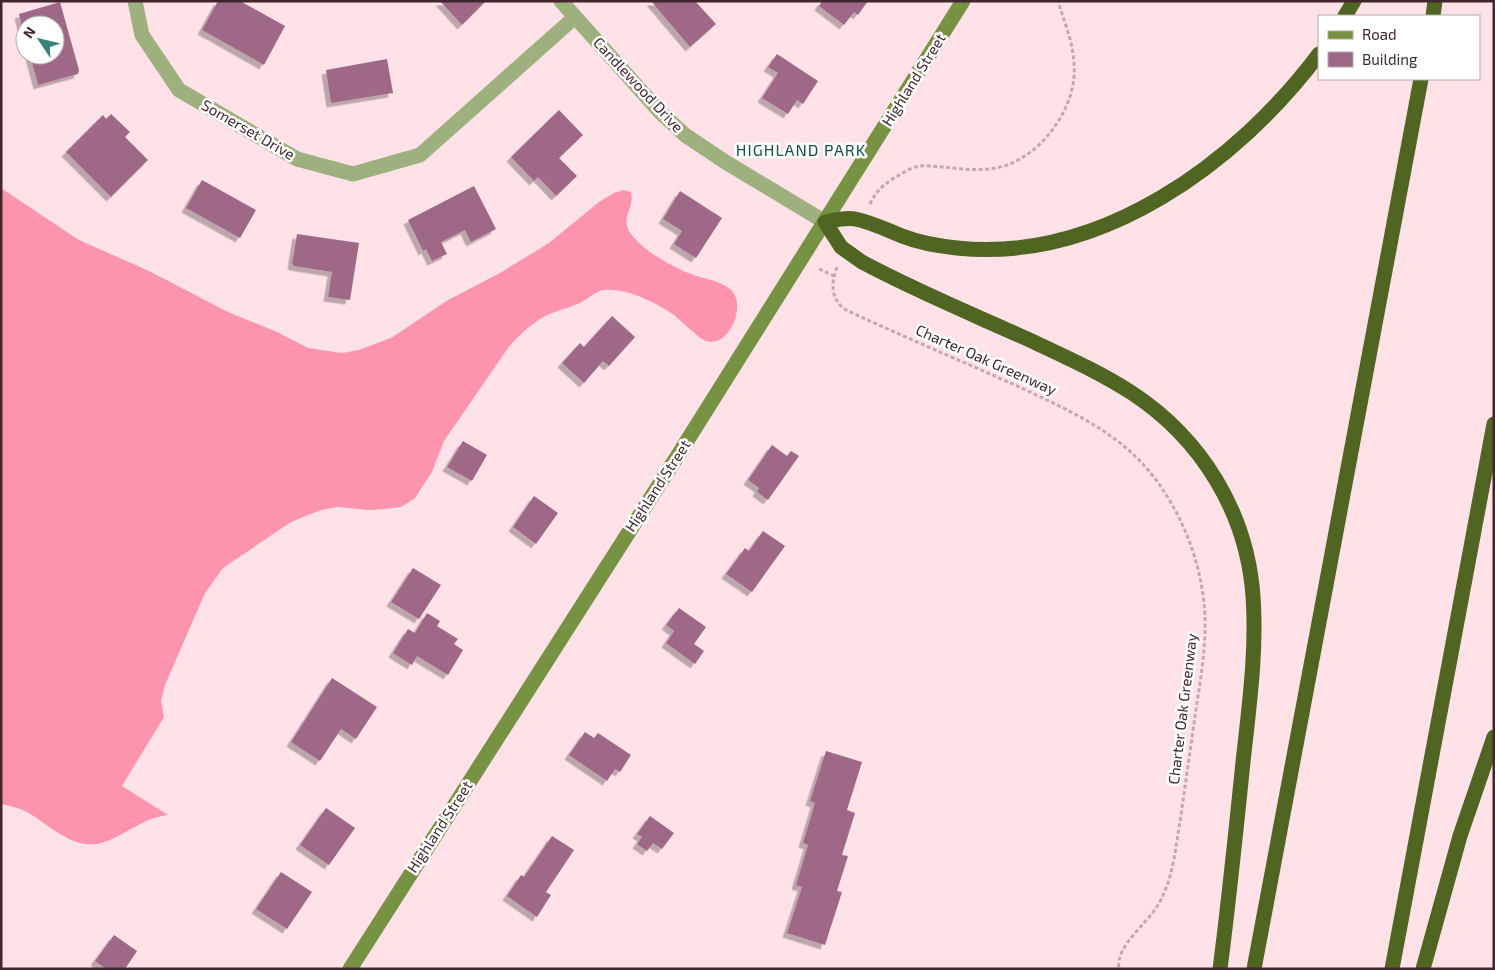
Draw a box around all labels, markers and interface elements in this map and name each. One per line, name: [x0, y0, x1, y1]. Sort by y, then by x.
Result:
north arrow: [15, 15, 65, 65]
legend: [1318, 15, 1480, 80]
text: N: [19, 23, 39, 41]
text: Road: [1362, 25, 1397, 43]
street label: Highland Street: [877, 30, 949, 129]
street label: Candlewood Drive: [590, 33, 687, 136]
text: Building: [1362, 50, 1418, 68]
street label: Somerset Drive: [199, 95, 298, 163]
district label: HIGHLAND PARK: [736, 140, 866, 159]
street label: Charter Oak Greenway: [913, 320, 1060, 398]
street label: Highland Street: [621, 436, 694, 535]
street label: Charter Oak Greenway: [1164, 632, 1200, 785]
street label: Highland Street: [403, 777, 476, 876]

